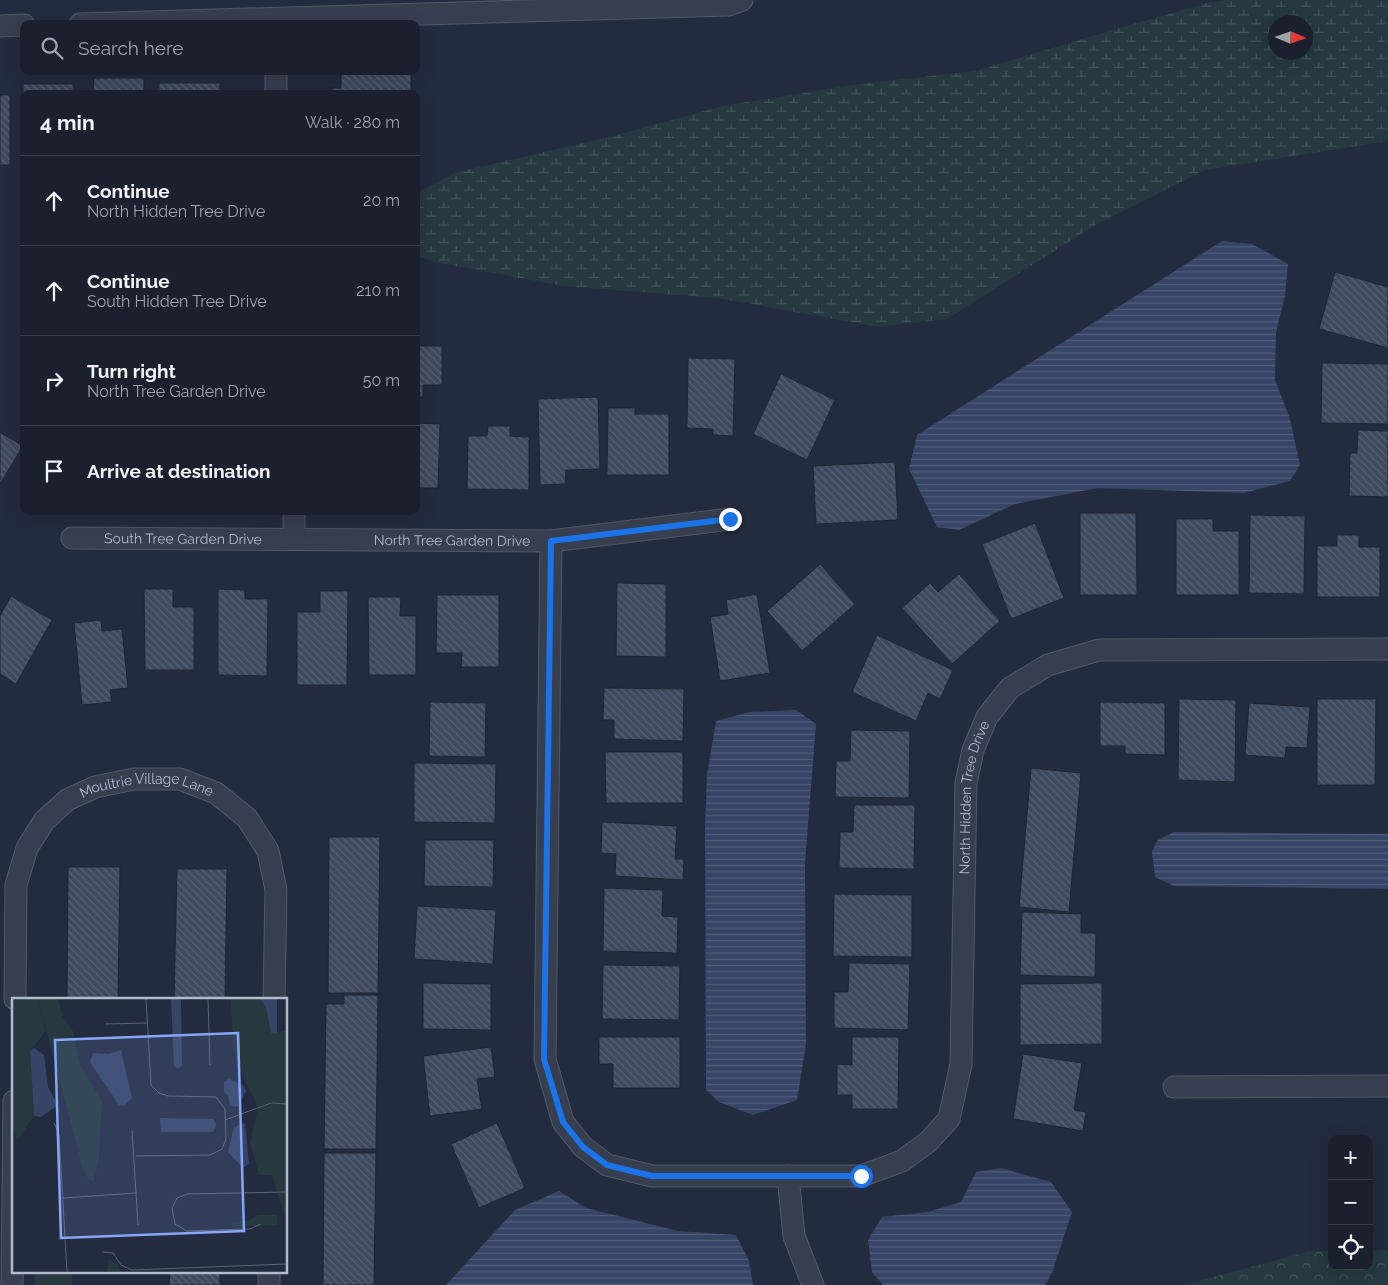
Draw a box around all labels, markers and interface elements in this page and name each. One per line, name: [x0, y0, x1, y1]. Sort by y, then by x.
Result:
north arrow: [1268, 15, 1313, 60]
search box: [20, 20, 420, 75]
icon: search: [38, 34, 66, 62]
text: Search here: [78, 37, 184, 59]
text: 4 min: [40, 110, 95, 135]
text: Walk · 280 m: [305, 113, 400, 132]
text: Continue: [87, 180, 170, 202]
icon: ahead: [40, 187, 68, 215]
text: 20 m: [363, 191, 400, 210]
text: North Hidden Tree Drive: [87, 202, 265, 221]
text: Continue: [87, 270, 170, 292]
icon: ahead: [40, 277, 68, 305]
text: 210 m: [356, 281, 400, 300]
text: South Hidden Tree Drive: [87, 292, 267, 311]
text: Turn right: [87, 360, 176, 382]
icon: right: [40, 367, 68, 395]
text: 50 m: [363, 371, 400, 390]
text: North Tree Garden Drive: [87, 382, 266, 401]
icon: arrive: [40, 457, 68, 485]
text: Arrive at destination: [87, 460, 271, 482]
route end: [719, 508, 742, 531]
street label: South Tree Garden Drive: [104, 530, 262, 547]
street label: North Tree Garden Drive: [374, 532, 530, 549]
street label: North Hidden Tree Drive: [956, 718, 993, 875]
text: Moultrie Village Lane: [77, 771, 216, 801]
street label: Moultrie Village Lane: [78, 788, 216, 804]
inset map: [12, 998, 288, 1272]
map controls: [1328, 1135, 1373, 1270]
button: +: [1328, 1135, 1373, 1180]
route start: [850, 1165, 873, 1188]
button: −: [1328, 1180, 1373, 1225]
button: locate: [1328, 1225, 1373, 1270]

